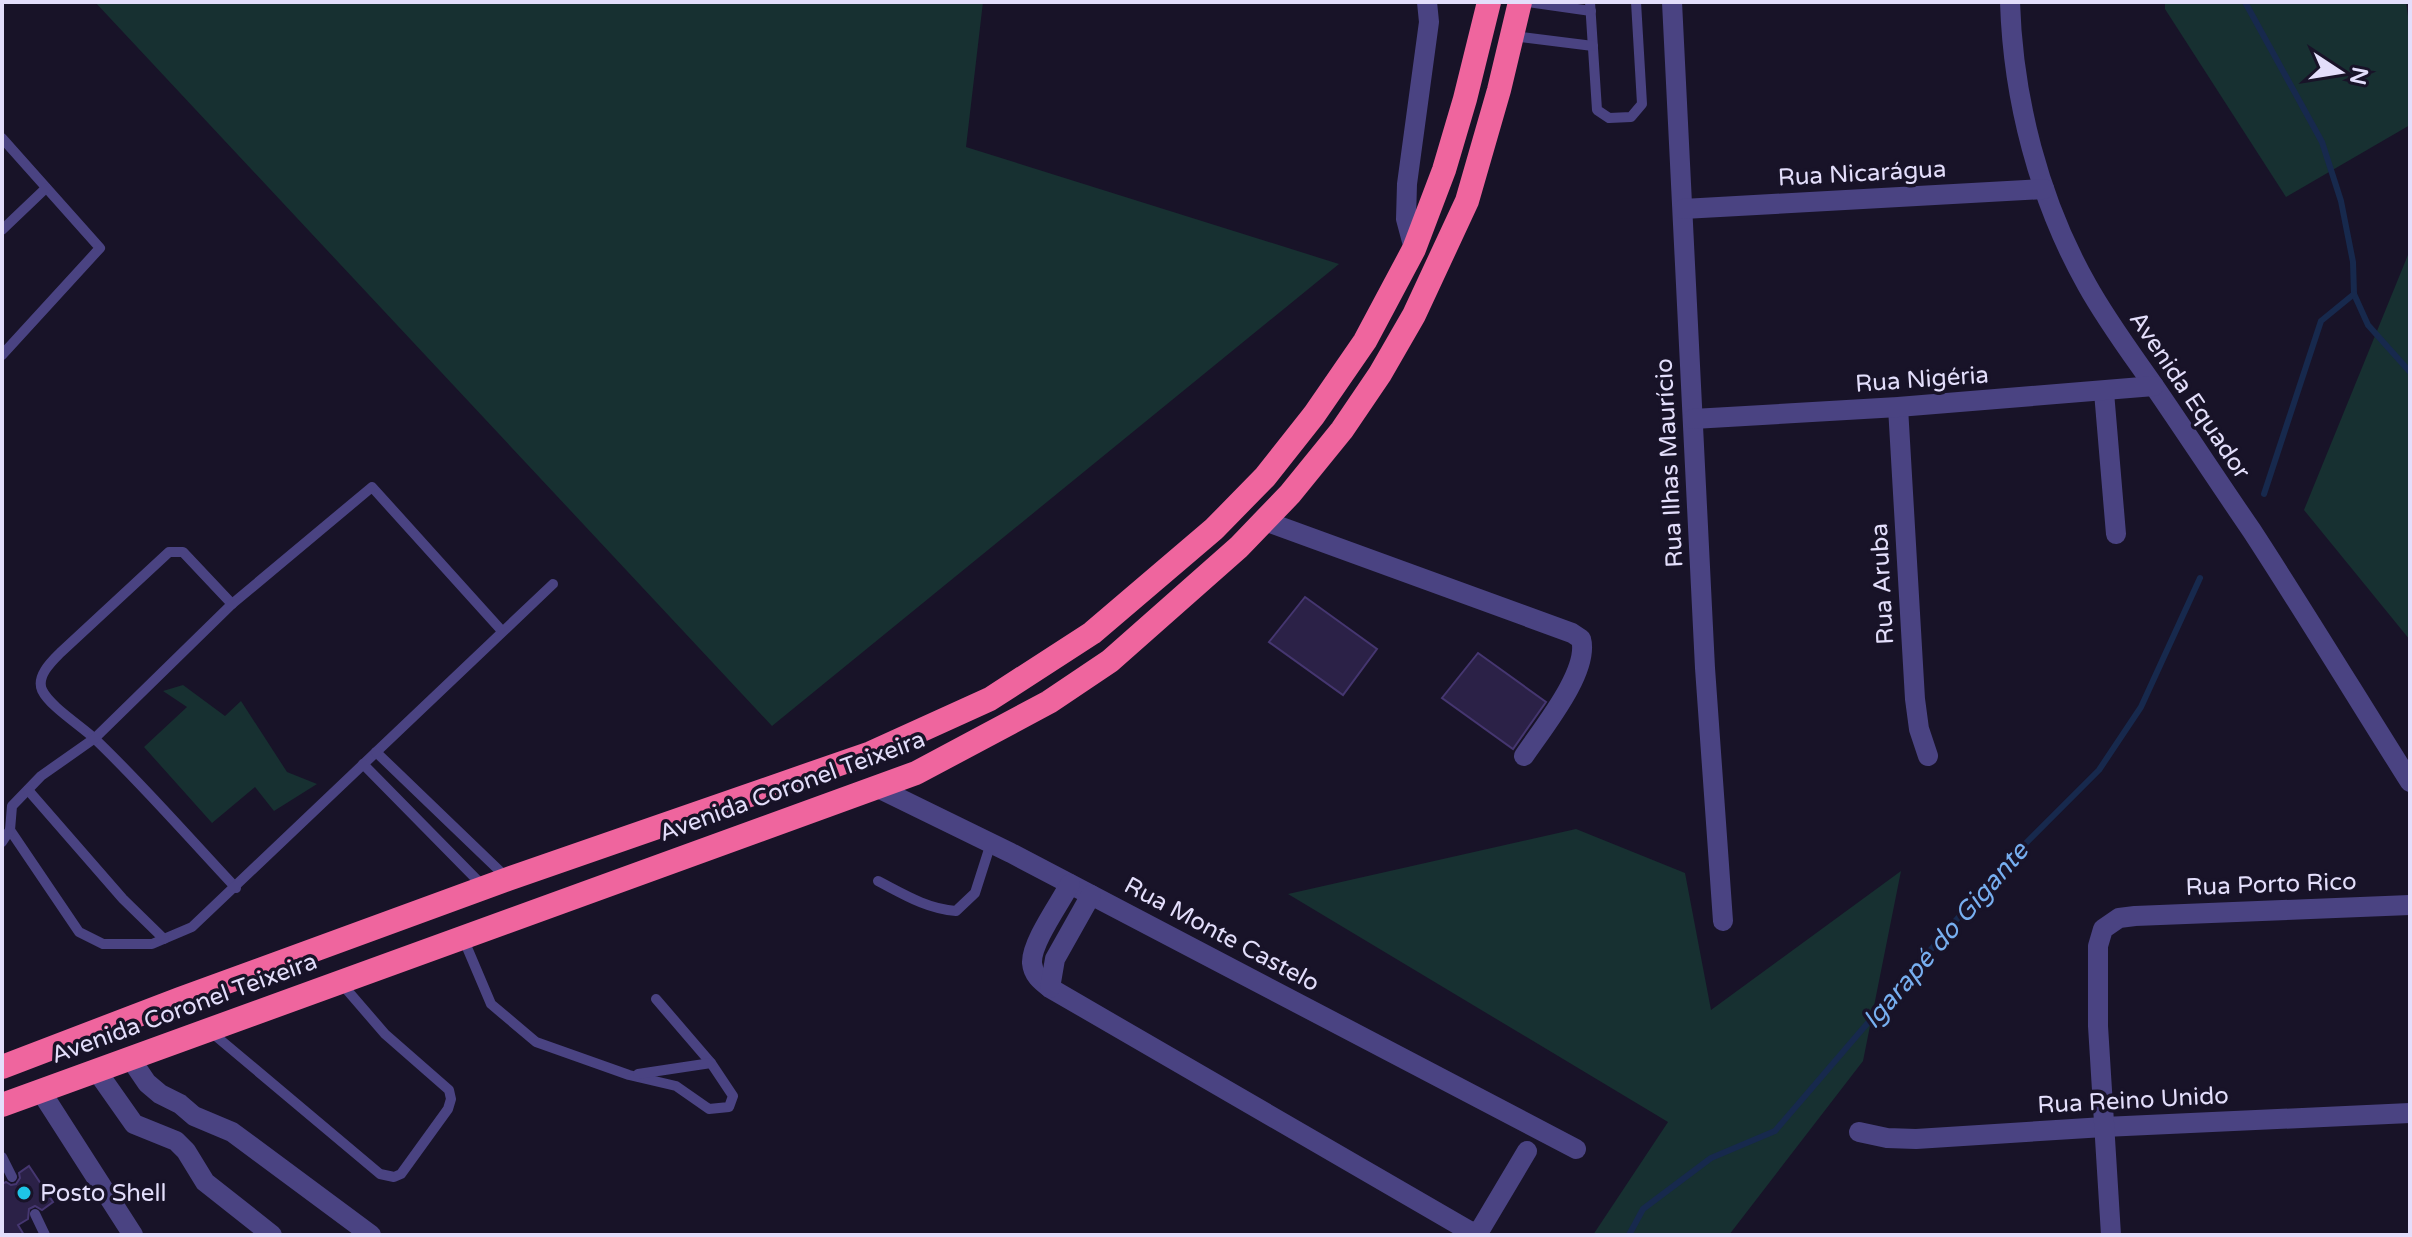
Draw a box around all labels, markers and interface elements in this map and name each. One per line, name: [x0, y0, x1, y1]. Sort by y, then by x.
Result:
north arrow: [2300, 32, 2380, 112]
text: N: [2344, 65, 2373, 87]
street label: Rua Nicarágua: [1777, 155, 1947, 192]
street label: Avenida Equador: [2123, 306, 2257, 485]
street label: Rua Ilhas Maurício: [1650, 358, 1689, 568]
street label: Rua Nigéria: [1854, 360, 1990, 399]
street label: Rua Aruba: [1865, 522, 1900, 645]
street label: Avenida Coronel Teixeira: [655, 725, 929, 848]
water label: Igarapé do Gigante: [1856, 835, 2036, 1035]
street label: Rua Porto Rico: [2185, 867, 2357, 902]
street label: Rua Monte Castelo: [1119, 871, 1324, 998]
street label: Avenida Coronel Teixeira: [47, 947, 321, 1070]
street label: Rua Reino Unido: [2037, 1081, 2229, 1120]
place label: Posto Shell: [40, 1179, 166, 1208]
marker: Posto Shell: [15, 1184, 33, 1202]

